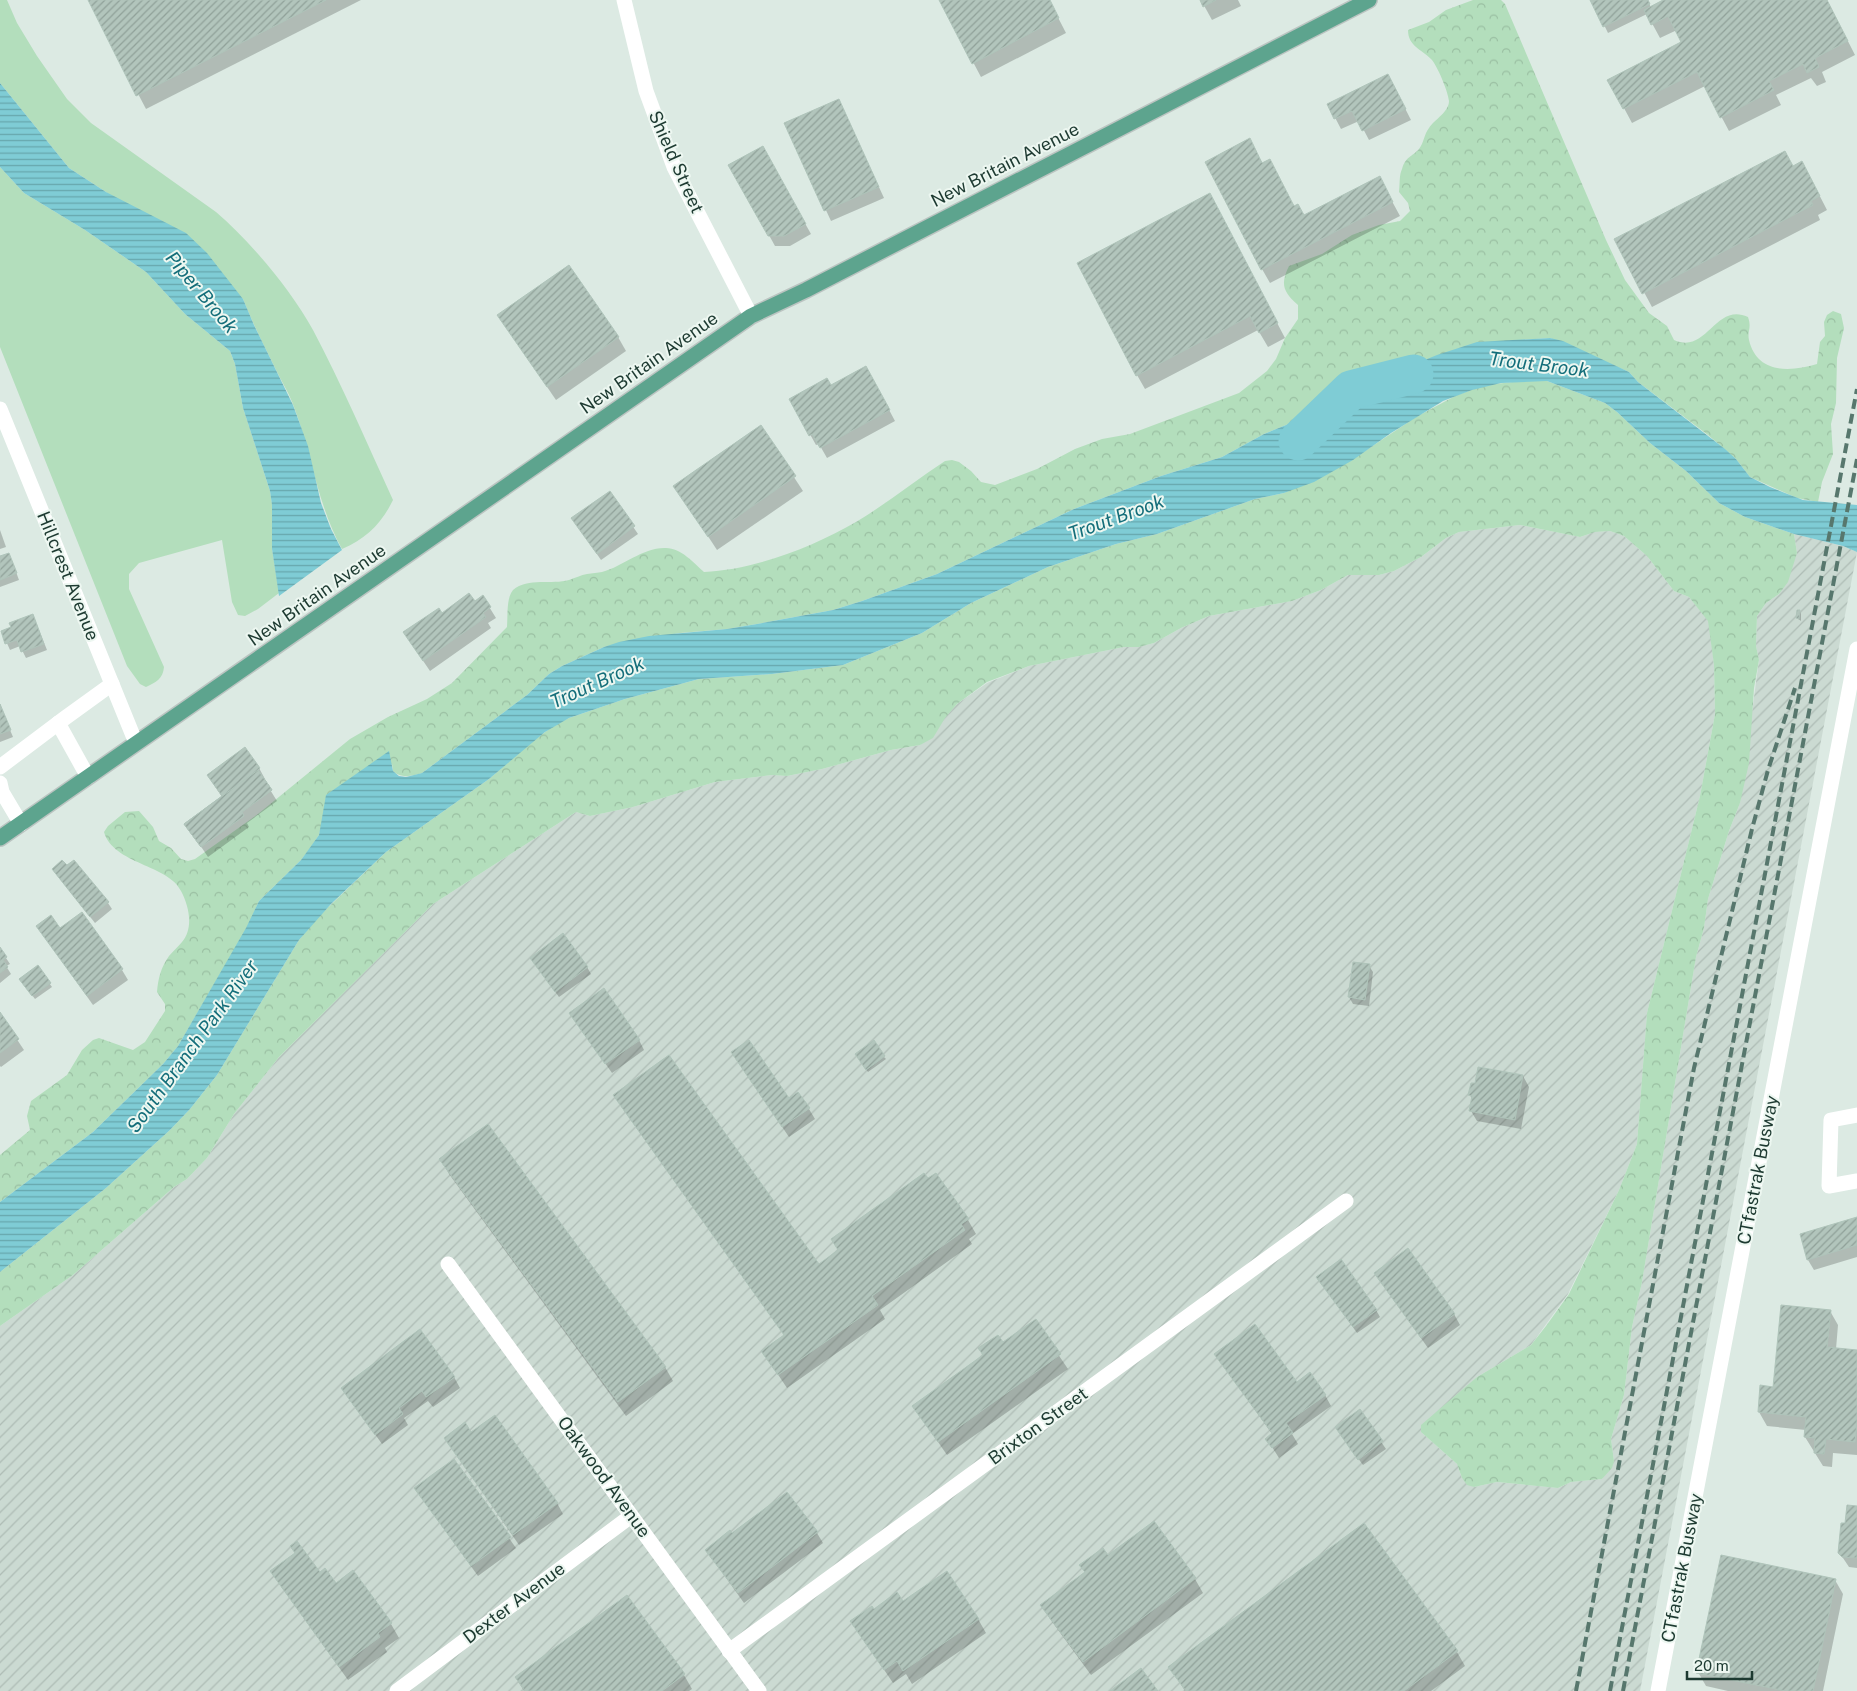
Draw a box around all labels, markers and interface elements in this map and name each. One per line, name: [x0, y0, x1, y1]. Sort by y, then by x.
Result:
street label: Shield Street: [645, 107, 708, 216]
street label: New Britain Avenue: [927, 118, 1082, 211]
water label: Piper Brook: [162, 247, 243, 338]
street label: New Britain Avenue: [576, 307, 722, 418]
water label: Trout Brook: [1488, 347, 1591, 381]
water label: Trout Brook: [1065, 489, 1167, 544]
street label: Hillcrest Avenue: [33, 508, 104, 643]
street label: New Britain Avenue: [244, 539, 390, 650]
water label: Trout Brook: [547, 651, 648, 712]
water label: South Branch Park River: [122, 955, 262, 1137]
street label: CTfastrak Busway: [1733, 1093, 1782, 1246]
street label: Brixton Street: [984, 1383, 1091, 1469]
street label: Oakwood Avenue: [553, 1412, 655, 1541]
street label: CTfastrak Busway: [1657, 1491, 1706, 1644]
street label: Dexter Avenue: [459, 1558, 569, 1648]
scale bar: [1687, 1648, 1752, 1680]
text: 20 m: [1694, 1657, 1729, 1674]

